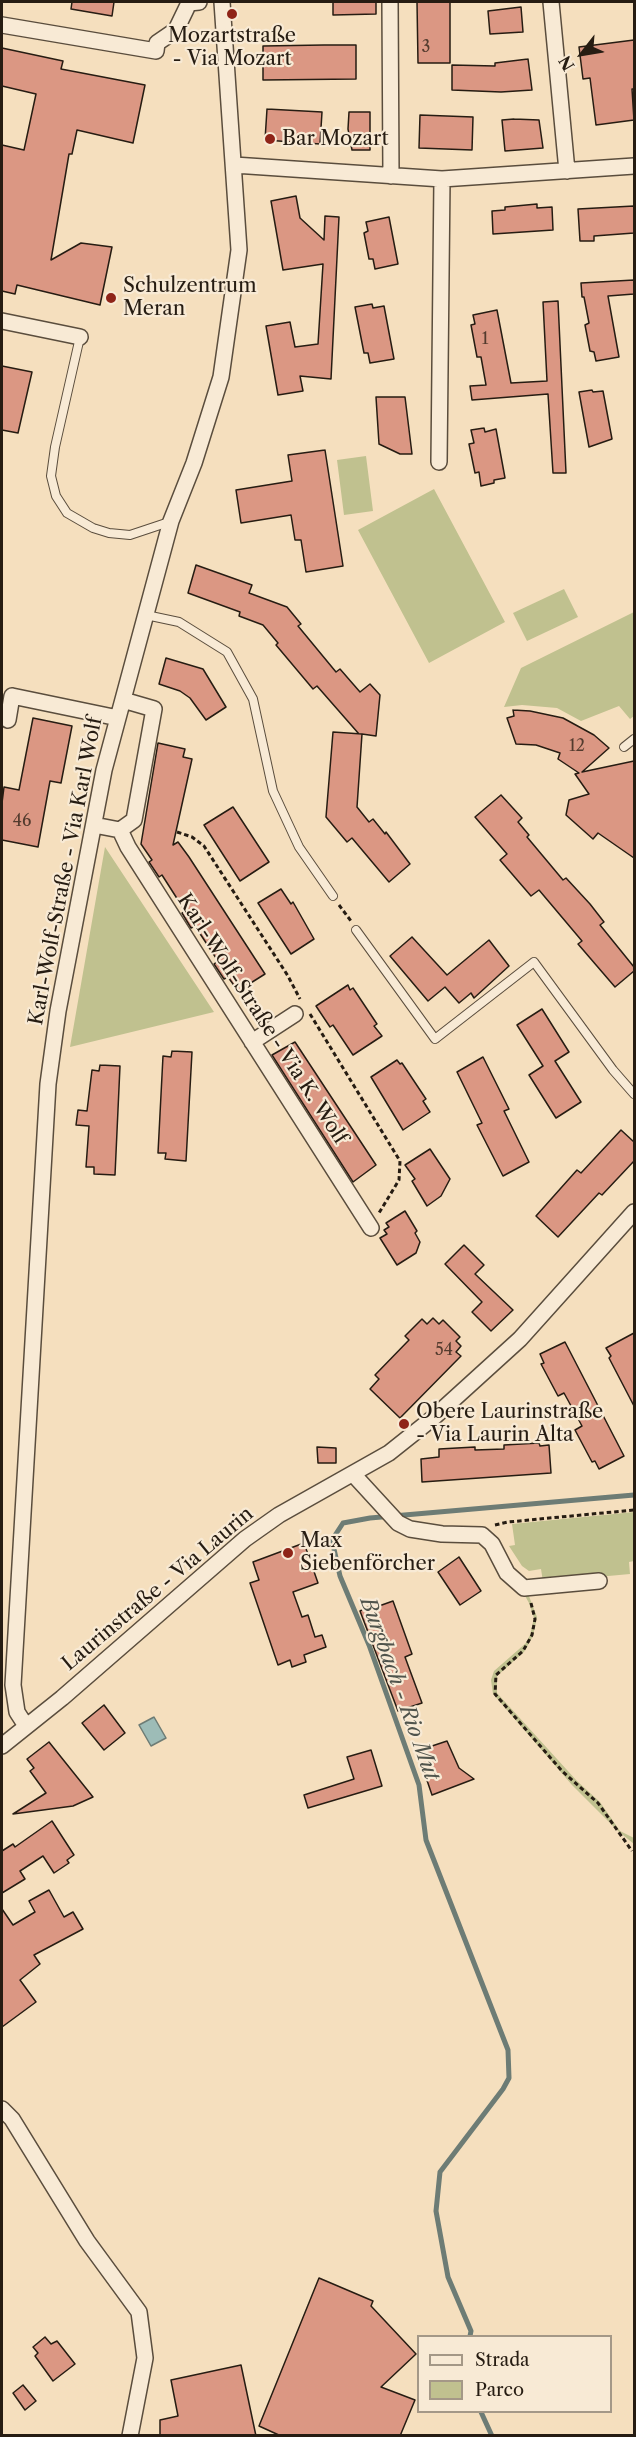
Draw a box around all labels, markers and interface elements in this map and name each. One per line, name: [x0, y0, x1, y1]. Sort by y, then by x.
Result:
marker: Mozartstraße - Via Mozart: [225, 7, 239, 21]
place label: Mozartstraße - Via Mozart: [168, 24, 296, 71]
north arrow: [552, 24, 612, 84]
house number: 3: [422, 37, 430, 57]
text: N: [554, 52, 579, 74]
place label: Bar Mozart: [282, 127, 389, 151]
marker: Bar Mozart: [263, 132, 277, 146]
place label: Schulzentrum Meran: [123, 274, 257, 321]
marker: Schulzentrum Meran: [104, 291, 118, 305]
house number: 1: [482, 329, 488, 349]
street label: Karl-Wolf-Straße - Via Karl Wolf: [24, 715, 108, 1027]
house number: 12: [569, 736, 585, 756]
house number: 46: [13, 811, 31, 831]
street label: Karl-Wolf-Straße - Via K. Wolf: [172, 889, 352, 1149]
house number: 54: [435, 1340, 453, 1360]
place label: Obere Laurinstraße - Via Laurin Alta: [416, 1400, 603, 1447]
marker: Obere Laurinstraße - Via Laurin Alta: [397, 1417, 411, 1431]
street label: Laurinstraße - Via Laurin: [58, 1502, 258, 1676]
place label: Max Siebenförcher: [300, 1529, 435, 1576]
marker: Max Siebenförcher: [281, 1546, 295, 1560]
water label: Burgbach - Rio Mut: [354, 1594, 444, 1784]
legend: [417, 2335, 612, 2413]
text: Strada: [475, 2349, 530, 2371]
text: Parco: [475, 2379, 524, 2401]

